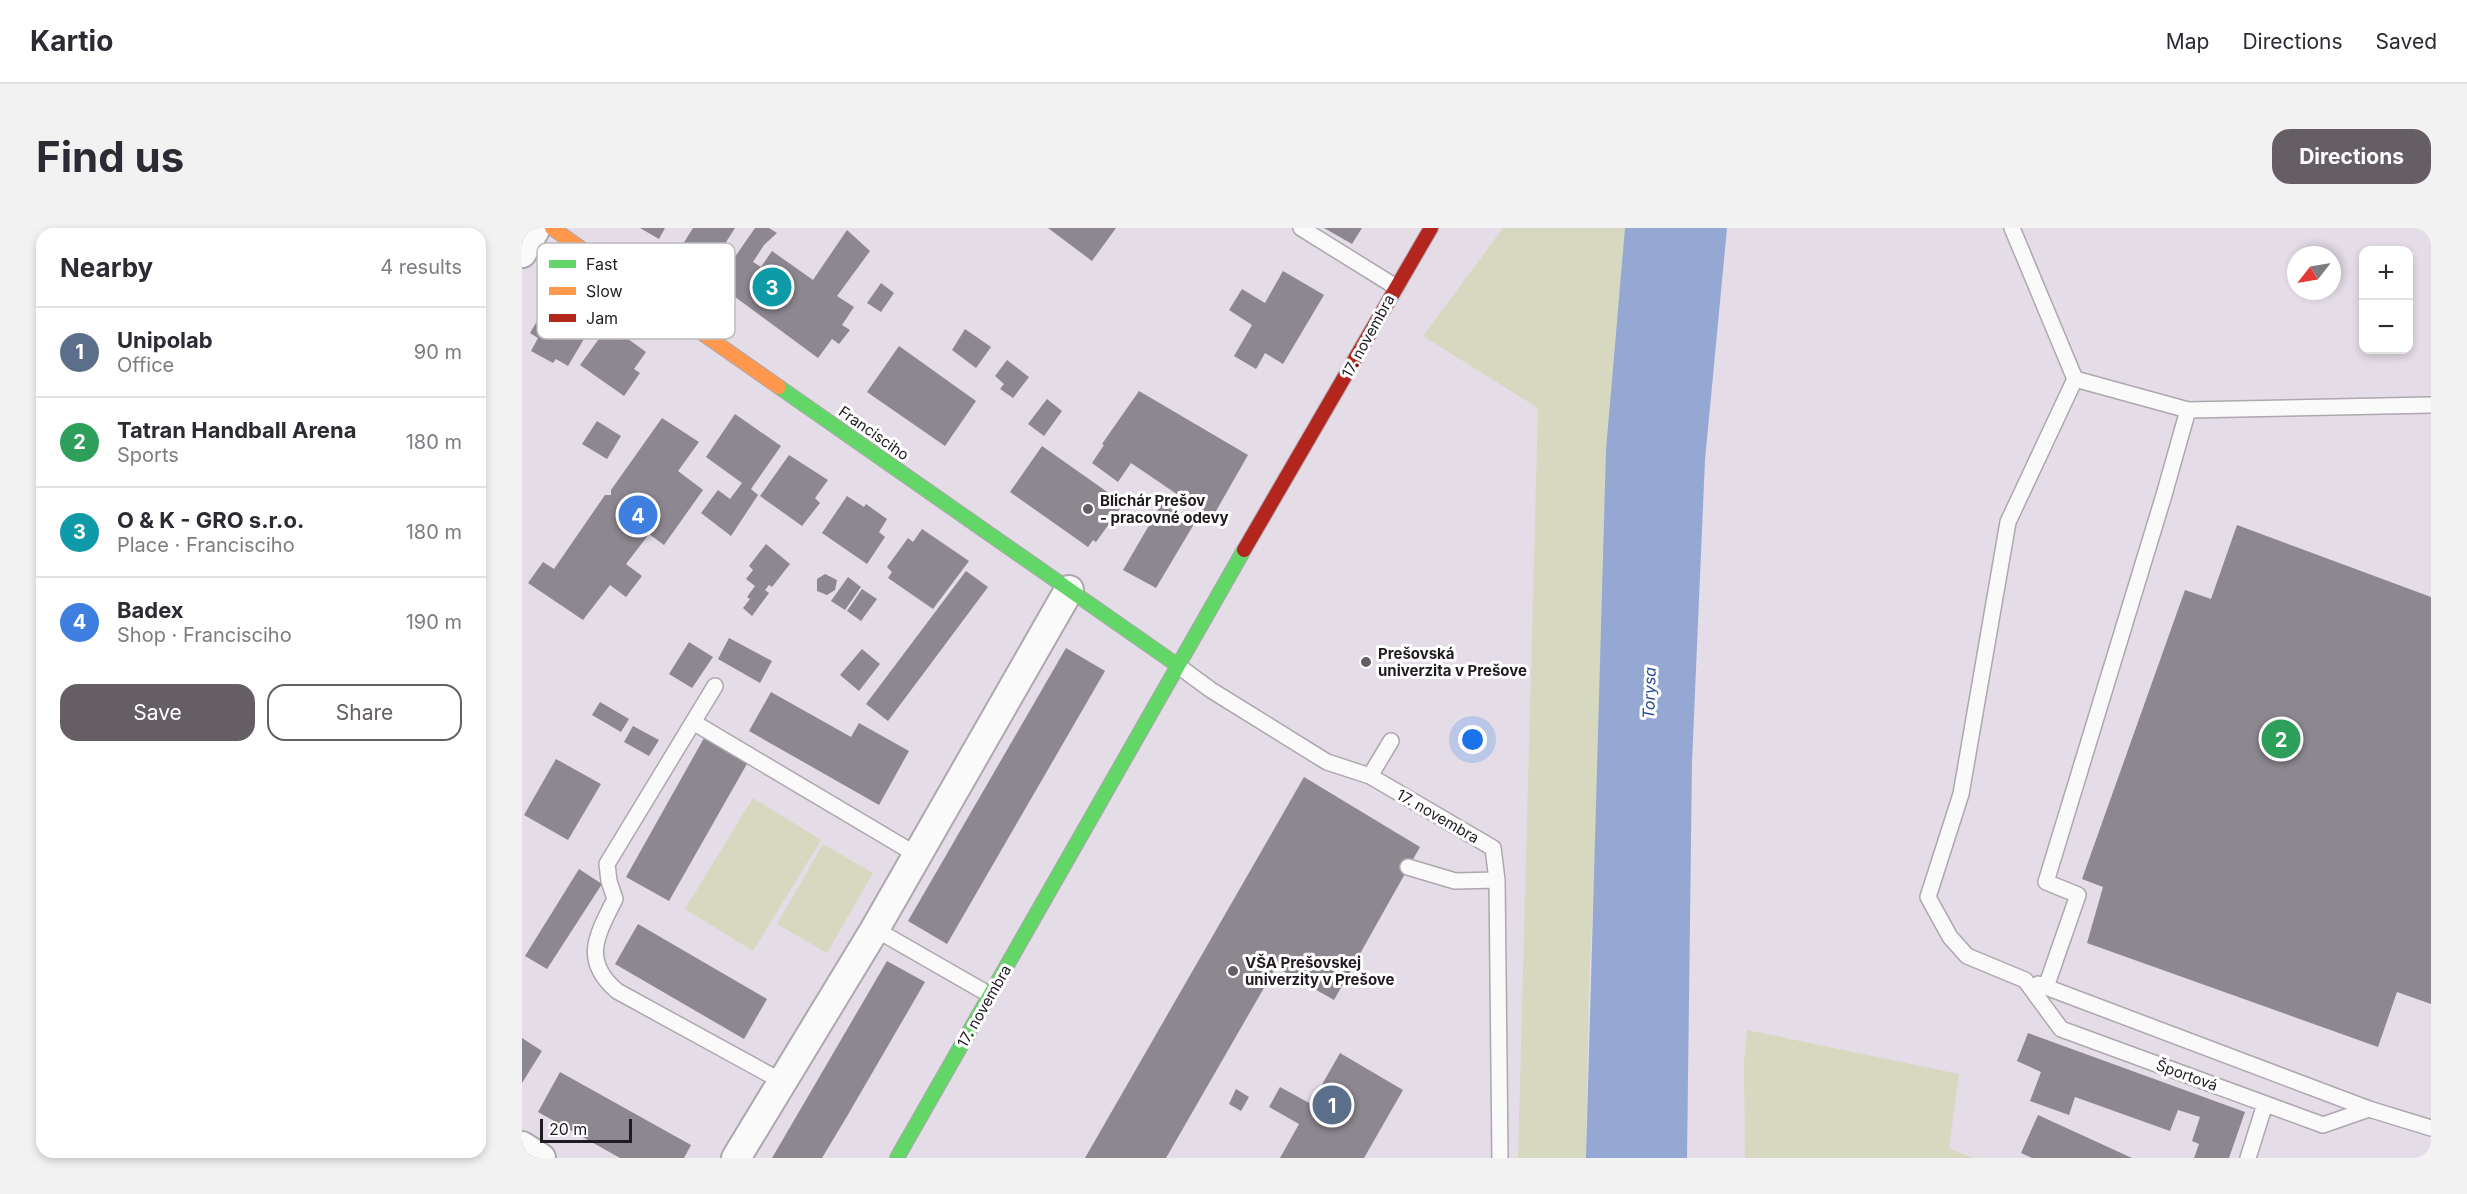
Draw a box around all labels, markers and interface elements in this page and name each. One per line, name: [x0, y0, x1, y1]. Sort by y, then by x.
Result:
text: Kartio: [30, 24, 113, 58]
text: Map: [2166, 29, 2209, 54]
text: Directions: [2242, 29, 2343, 54]
text: Saved: [2376, 29, 2437, 54]
button: Directions: [2272, 129, 2431, 184]
text: Find us: [36, 131, 184, 182]
legend: [537, 243, 735, 339]
north arrow: [2287, 246, 2341, 300]
map controls: [2359, 246, 2413, 354]
button: +: [2359, 246, 2413, 300]
text: Nearby: [60, 252, 153, 283]
text: Fast: [586, 254, 618, 274]
text: 4 results: [380, 255, 462, 279]
pin: 3: [752, 264, 792, 310]
text: Slow: [586, 281, 623, 301]
street label: 17. novembra: [1337, 291, 1399, 381]
button: −: [2359, 300, 2413, 354]
text: Jam: [586, 308, 618, 328]
text: Unipolab: [117, 327, 213, 353]
text: 1: [75, 340, 84, 364]
text: 90 m: [414, 340, 462, 364]
text: Office: [117, 353, 174, 377]
street label: Francisciho: [835, 402, 913, 464]
text: Tatran Handball Arena: [117, 417, 356, 443]
text: 2: [73, 430, 86, 454]
text: 180 m: [406, 430, 462, 454]
text: Sports: [117, 443, 179, 467]
place label: Blichár Prešov - pracovné odevy: [1100, 491, 1229, 527]
pin: 4: [618, 492, 658, 538]
marker: Blichár Prešov - pracovné odevy: [1081, 502, 1095, 516]
text: O & K - GRO s.r.o.: [117, 507, 304, 533]
text: 3: [73, 520, 86, 544]
text: 180 m: [406, 520, 462, 544]
text: Place · Francisciho: [117, 533, 295, 557]
text: Badex: [117, 597, 184, 623]
text: 4: [73, 610, 86, 634]
text: 190 m: [406, 610, 462, 634]
text: Shop · Francisciho: [117, 623, 292, 647]
place label: Prešovská univerzita v Prešove: [1378, 644, 1527, 680]
marker: Prešovská univerzita v Prešove: [1359, 655, 1373, 669]
water label: Torysa: [1638, 666, 1660, 719]
button: Save: [60, 684, 255, 741]
button: Share: [267, 684, 462, 741]
pin: 2: [2262, 716, 2300, 762]
your location: [1458, 725, 1487, 754]
street label: 17. novembra: [1393, 785, 1483, 847]
place label: VŠA Prešovskej univerzity v Prešove: [1245, 953, 1395, 989]
street label: 17. novembra: [953, 961, 1015, 1051]
marker: VŠA Prešovskej univerzity v Prešove: [1226, 964, 1240, 978]
street label: Športová: [2154, 1055, 2220, 1095]
pin: 1: [1312, 1082, 1352, 1128]
scale bar: [540, 1116, 632, 1144]
text: 20 m: [549, 1119, 587, 1139]

